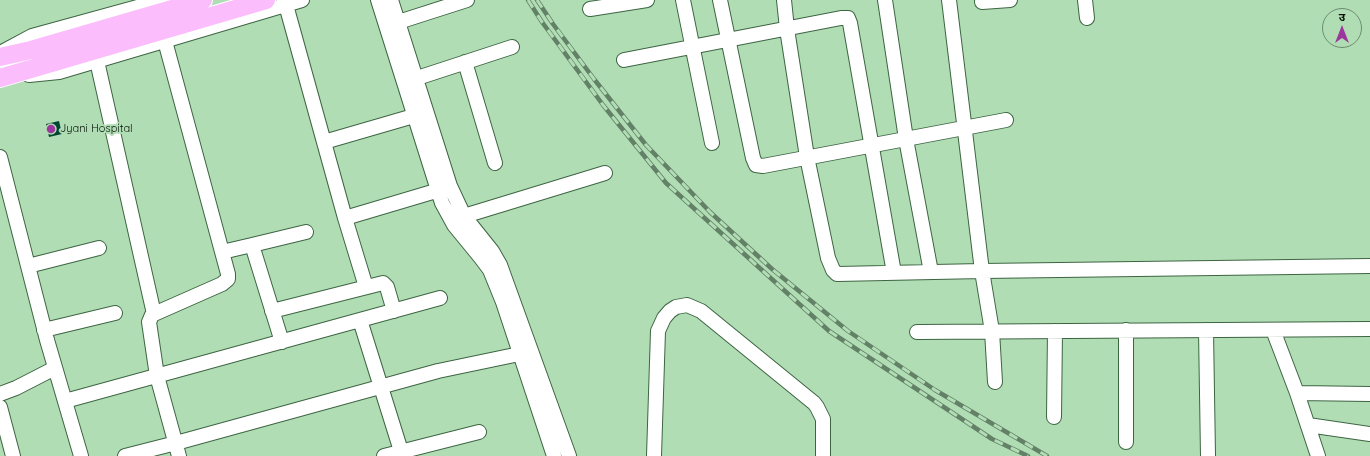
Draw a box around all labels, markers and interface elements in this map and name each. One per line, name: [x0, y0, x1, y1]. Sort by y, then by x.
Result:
north arrow: [1322, 8, 1362, 48]
text: उ: [1339, 10, 1345, 24]
place label: Jyani Hospital: [60, 122, 133, 136]
marker: Jyani Hospital: [45, 123, 57, 135]

